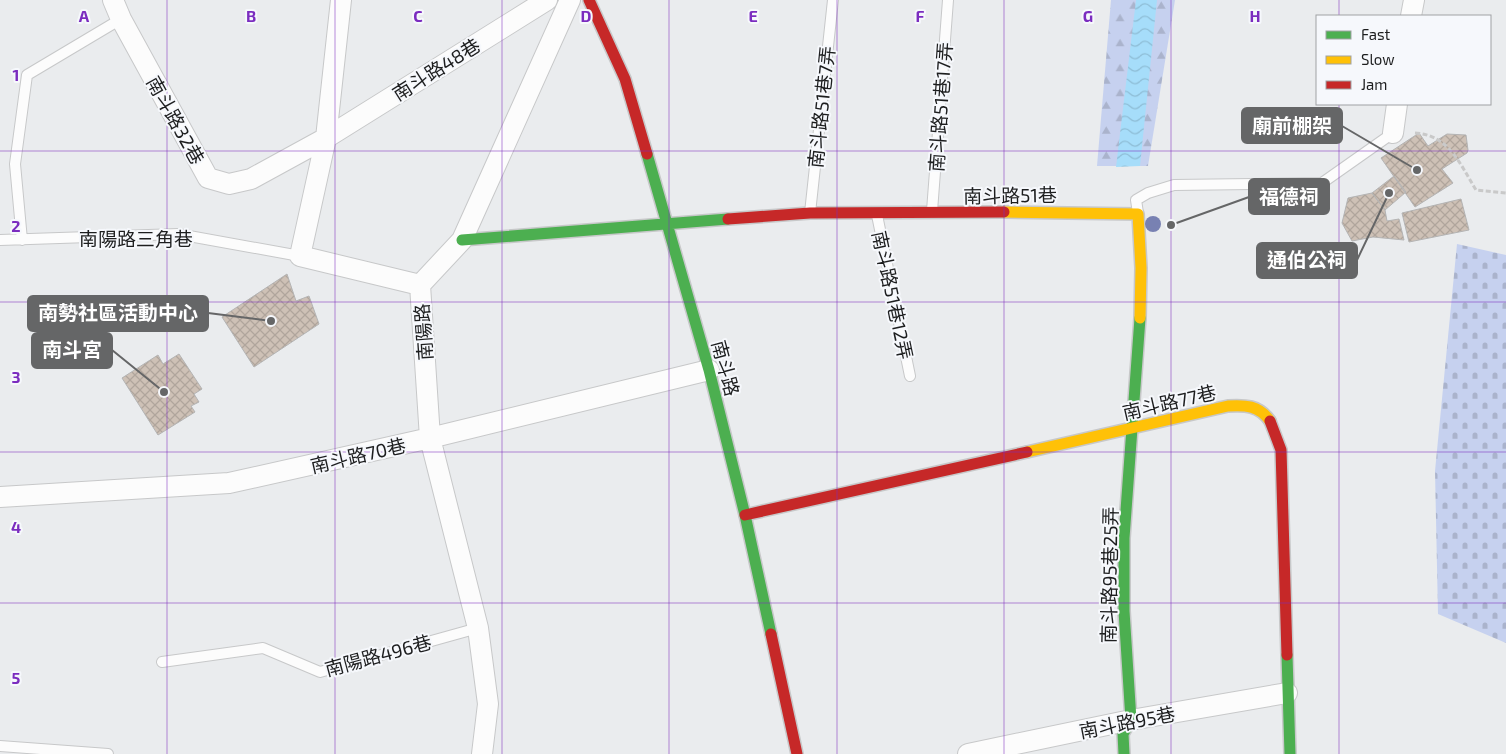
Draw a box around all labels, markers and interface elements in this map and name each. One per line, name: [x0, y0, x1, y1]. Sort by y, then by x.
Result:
text: A: [79, 6, 90, 25]
text: B: [246, 6, 256, 25]
text: C: [413, 6, 423, 25]
text: D: [581, 6, 592, 25]
text: E: [748, 6, 758, 25]
text: F: [916, 6, 925, 25]
text: G: [1083, 6, 1093, 25]
text: H: [1249, 6, 1261, 25]
legend: [1316, 15, 1491, 105]
text: Fast: [1361, 25, 1391, 43]
street label: 南斗路48巷: [388, 33, 484, 105]
street label: 南斗路51巷17弄: [924, 41, 956, 173]
street label: 南斗路51巷7弄: [803, 45, 839, 169]
text: Slow: [1361, 50, 1395, 68]
text: 1: [13, 65, 19, 84]
street label: 南斗路32巷: [142, 72, 210, 168]
text: Jam: [1361, 75, 1387, 93]
callout: 廟前棚架: [1242, 108, 1342, 143]
text: 廟前棚架: [1252, 113, 1332, 137]
callout: 福德祠: [1249, 179, 1329, 214]
street label: 南斗路51巷: [963, 183, 1057, 207]
text: 福德祠: [1259, 184, 1319, 208]
text: 2: [11, 216, 21, 235]
street label: 南陽路三角巷: [79, 227, 193, 250]
street label: 南斗路51巷12弄: [868, 229, 918, 361]
callout: 通伯公祠: [1257, 243, 1357, 278]
text: 通伯公祠: [1267, 247, 1347, 271]
callout: 南勢社區活動中心: [28, 296, 208, 331]
text: 南勢社區活動中心: [38, 300, 198, 324]
street label: 南陽路: [410, 303, 436, 361]
callout: 南斗宮: [32, 333, 112, 368]
text: 南斗宮: [42, 337, 102, 361]
street label: 南斗路: [708, 337, 744, 399]
text: 3: [11, 367, 21, 386]
street label: 南斗路77巷: [1120, 380, 1218, 424]
street label: 南斗路70巷: [308, 433, 408, 477]
street label: 南斗路95巷25弄: [1096, 506, 1122, 644]
text: 4: [11, 517, 21, 536]
street label: 南陽路496巷: [322, 630, 434, 680]
text: 5: [12, 668, 21, 687]
street label: 南斗路95巷: [1077, 701, 1177, 743]

